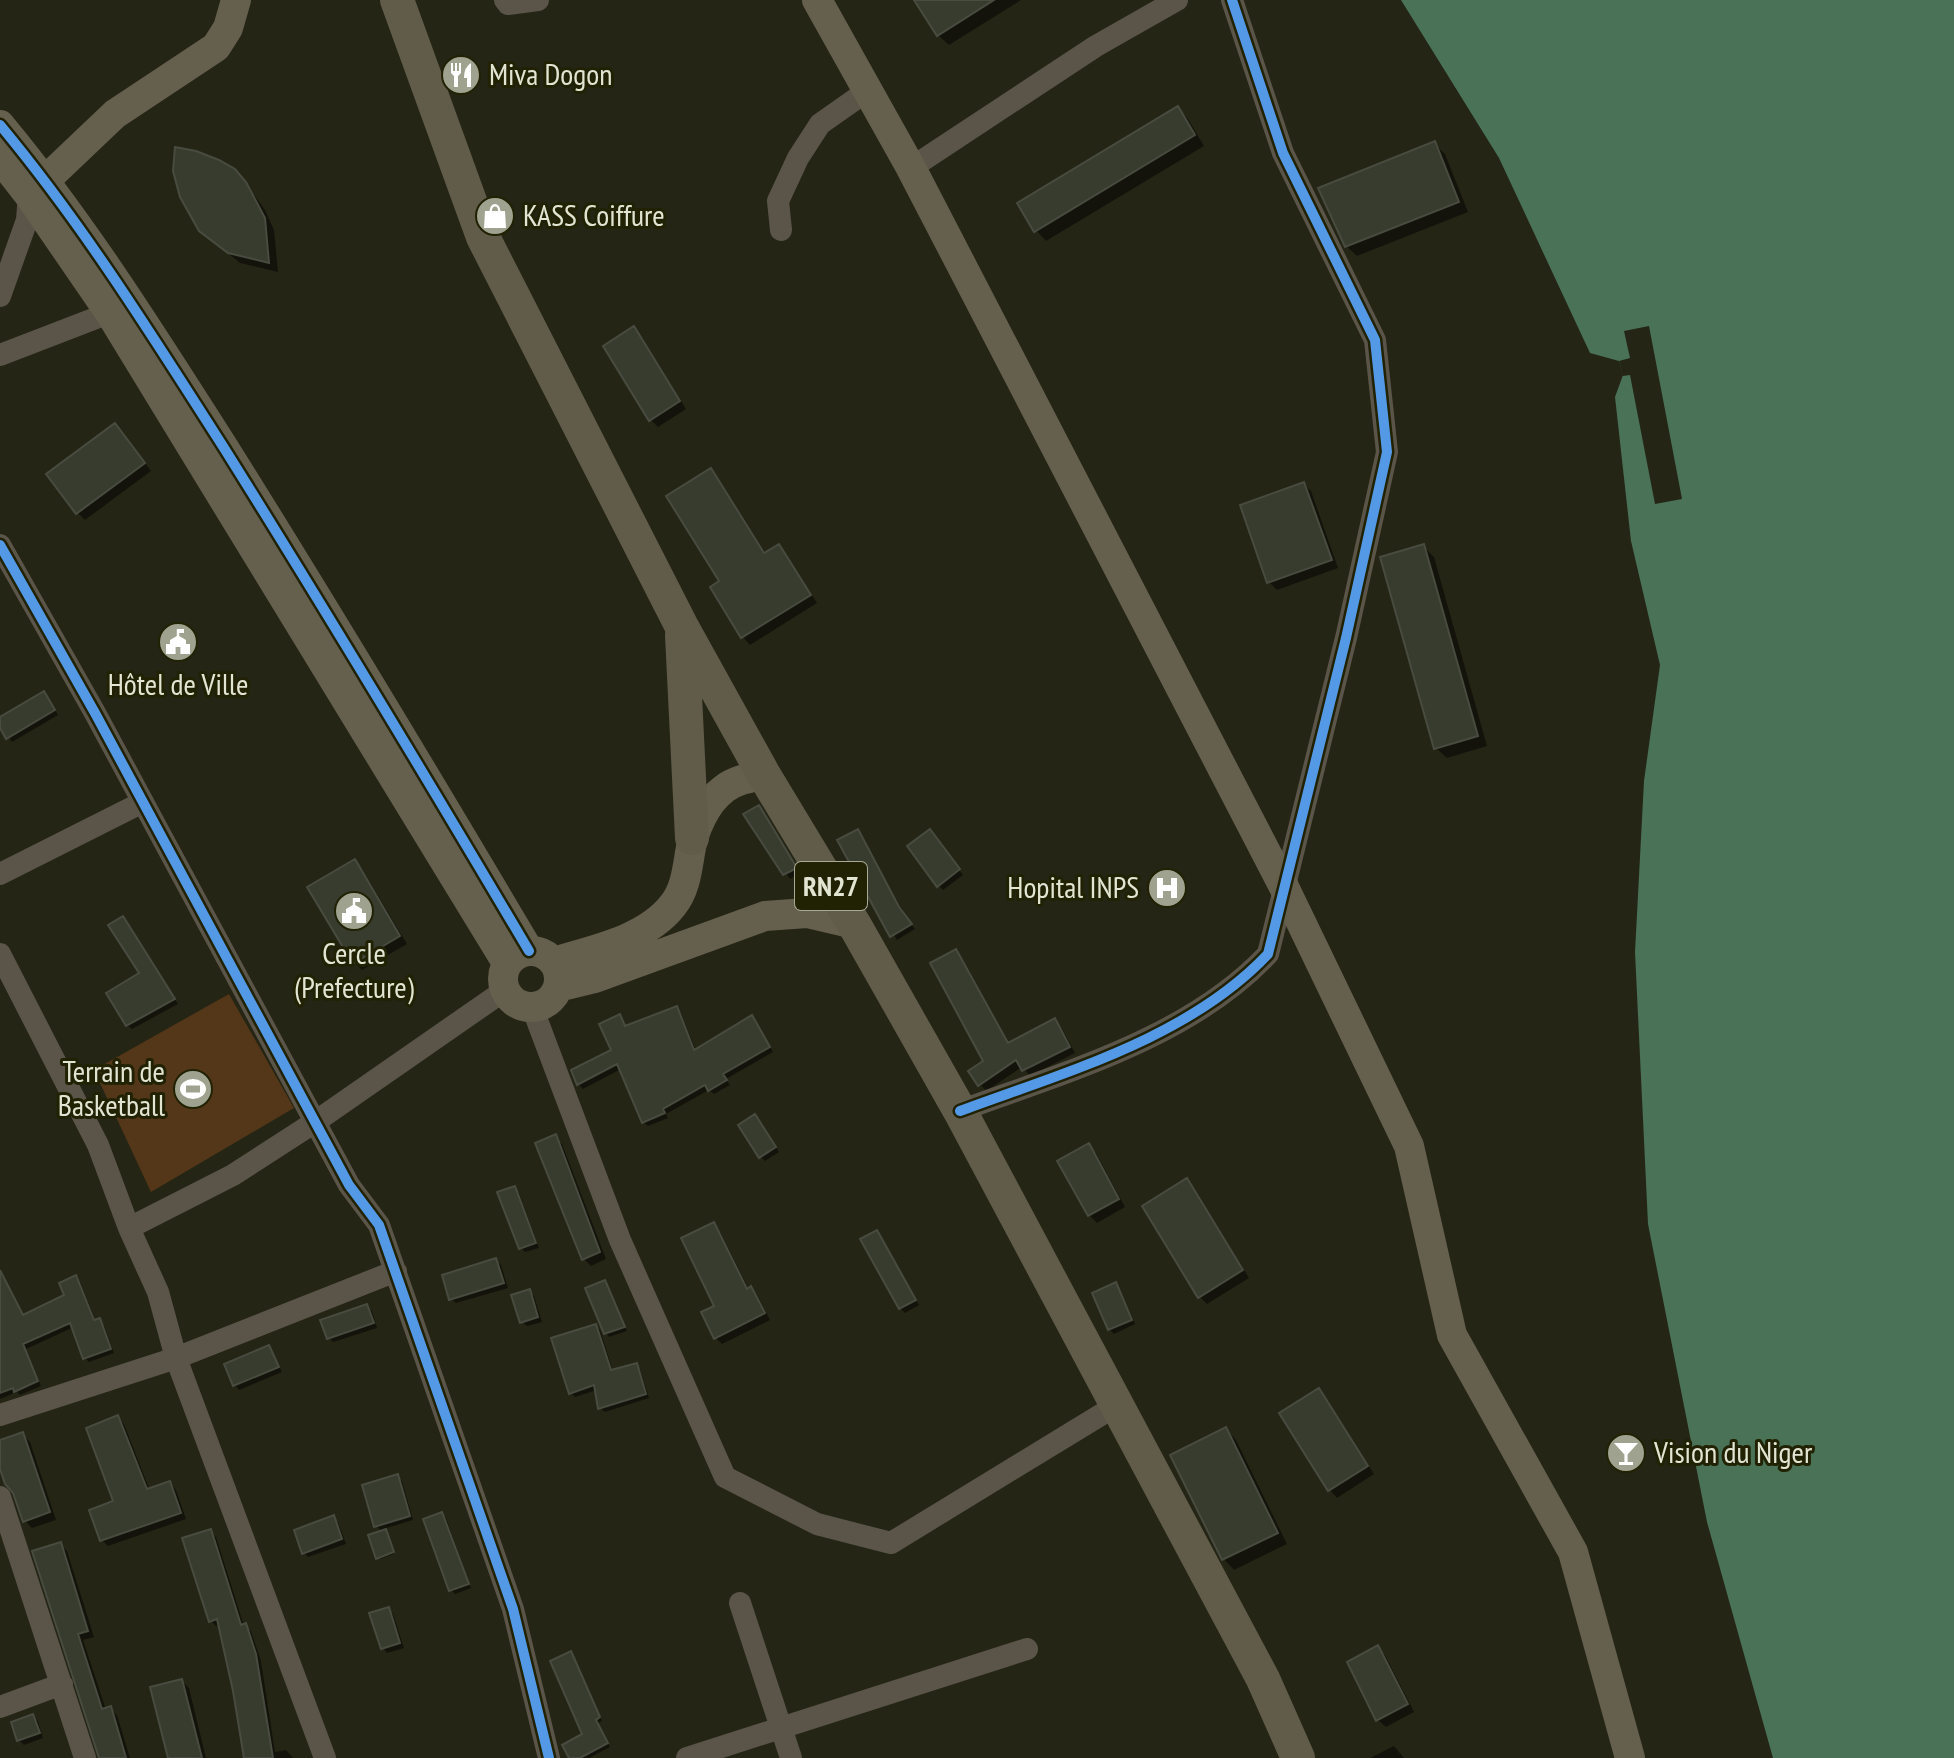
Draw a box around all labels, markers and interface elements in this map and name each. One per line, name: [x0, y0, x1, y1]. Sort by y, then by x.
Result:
restaurant icon: Miva Dogon: [440, 54, 482, 96]
place label: Miva Dogon: [489, 54, 612, 93]
shop icon: KASS Coiffure: [474, 195, 516, 237]
place label: KASS Coiffure: [523, 195, 665, 234]
public building icon: Hôtel de Ville: [157, 621, 199, 663]
place label: Hôtel de Ville: [108, 664, 248, 703]
road number: RN27: [795, 862, 867, 910]
place label: Hopital INPS: [1007, 867, 1139, 906]
hospital icon: Hopital INPS: [1146, 867, 1188, 909]
public building icon: Cercle (Prefecture): [333, 890, 375, 932]
place label: Cercle (Prefecture): [294, 933, 414, 1006]
place label: Terrain de Basketball: [58, 1051, 165, 1124]
sports icon: Terrain de Basketball: [172, 1068, 214, 1110]
bar icon: Vision du Niger: [1605, 1432, 1647, 1474]
place label: Vision du Niger: [1653, 1432, 1813, 1471]

